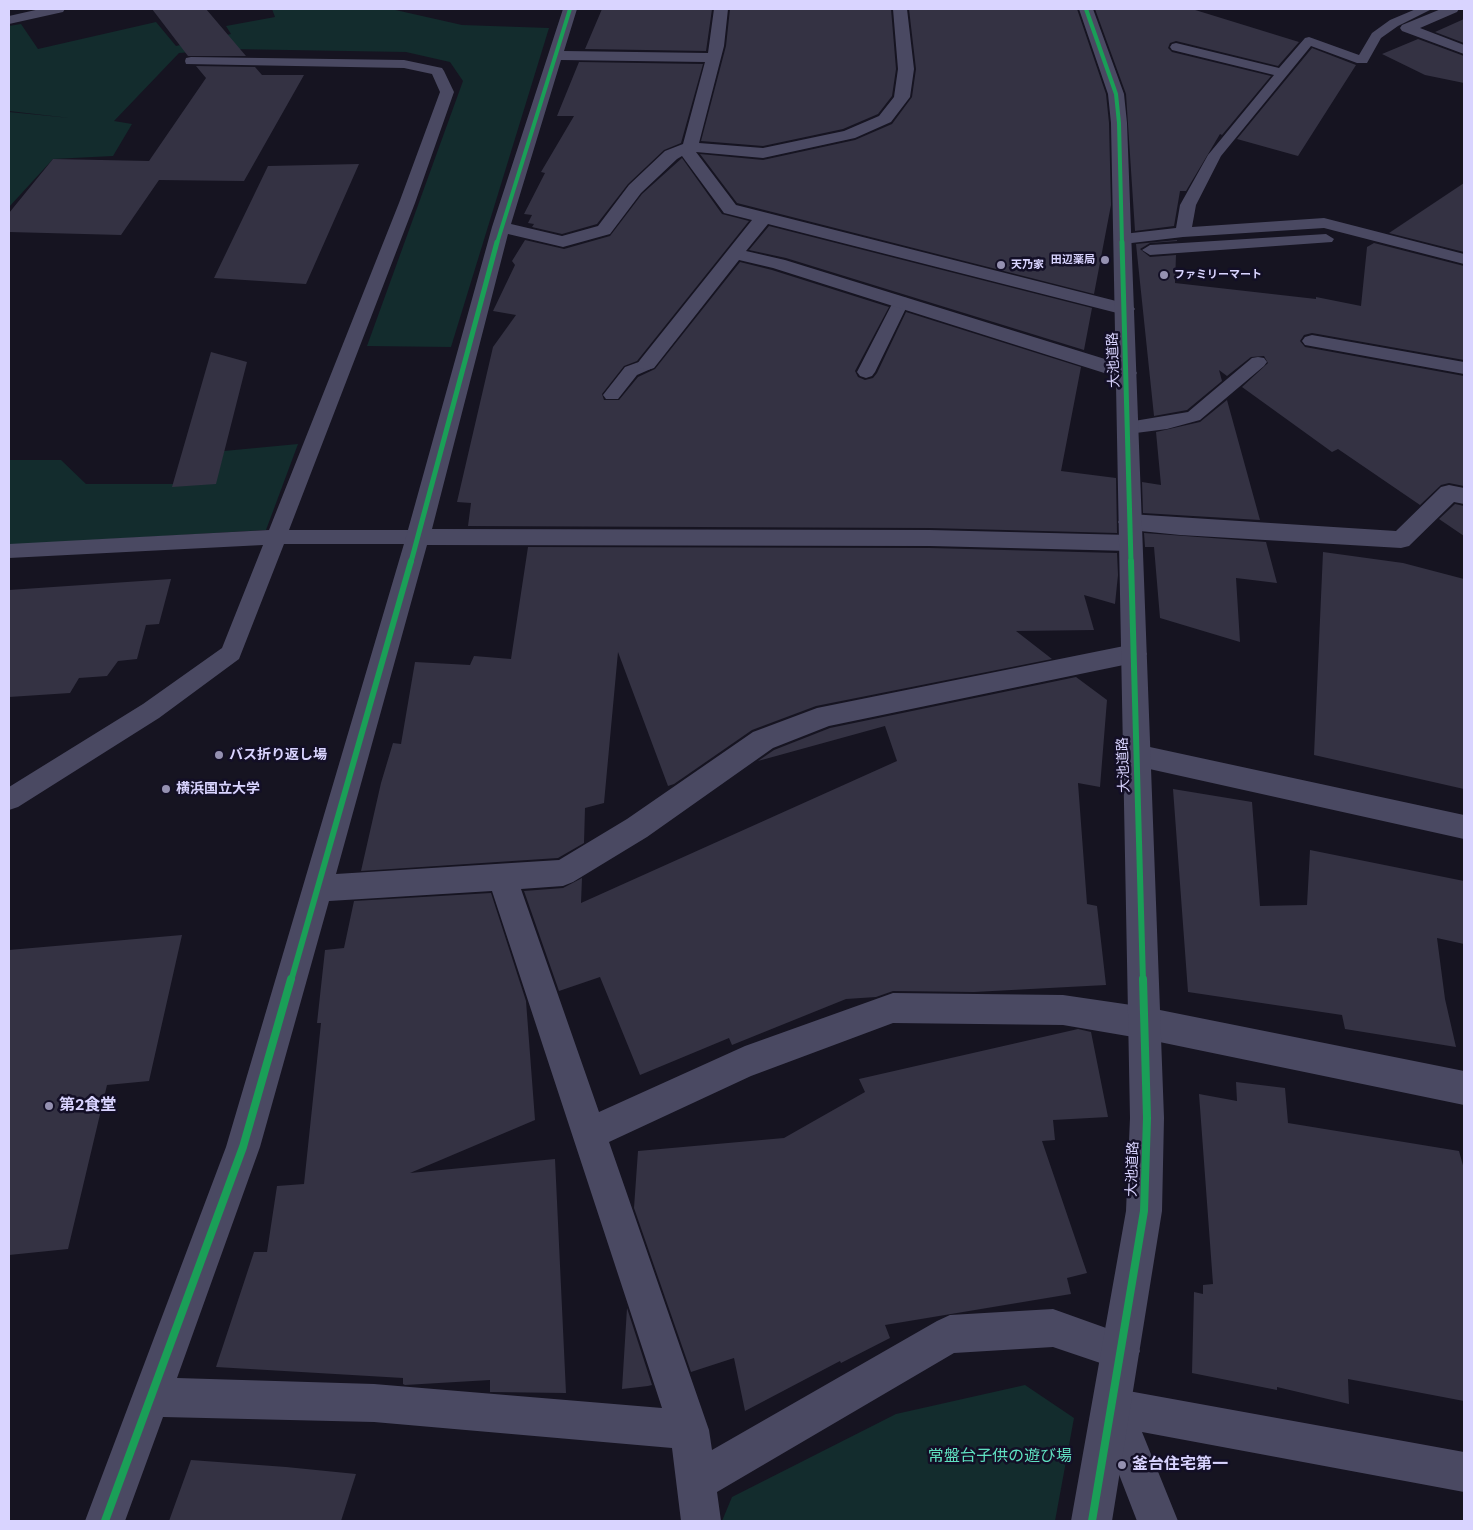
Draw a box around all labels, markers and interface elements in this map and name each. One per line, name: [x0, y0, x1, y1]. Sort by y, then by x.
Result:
place label: 田辺薬局: [1051, 253, 1095, 267]
marker: 田辺薬局: [1099, 254, 1111, 266]
place label: 天乃家: [1011, 258, 1044, 272]
marker: 天乃家: [995, 259, 1007, 271]
place label: ファミリーマート: [1174, 268, 1262, 282]
marker: ファミリーマート: [1158, 269, 1170, 281]
street label: 大池道路: [1105, 332, 1123, 388]
street label: 大池道路: [1115, 737, 1133, 793]
place label: バス折り返し場: [229, 747, 327, 763]
marker: バス折り返し場: [213, 749, 225, 761]
place label: 横浜国立大学: [176, 781, 260, 797]
marker: 横浜国立大学: [160, 783, 172, 795]
place label: 第2食堂: [59, 1096, 116, 1116]
marker: 第2食堂: [43, 1100, 55, 1112]
street label: 大池道路: [1124, 1141, 1142, 1197]
park label: 常盤台子供の遊び場: [928, 1447, 1072, 1467]
place label: 釜台住宅第一: [1132, 1455, 1228, 1475]
marker: 釜台住宅第一: [1116, 1459, 1128, 1471]

